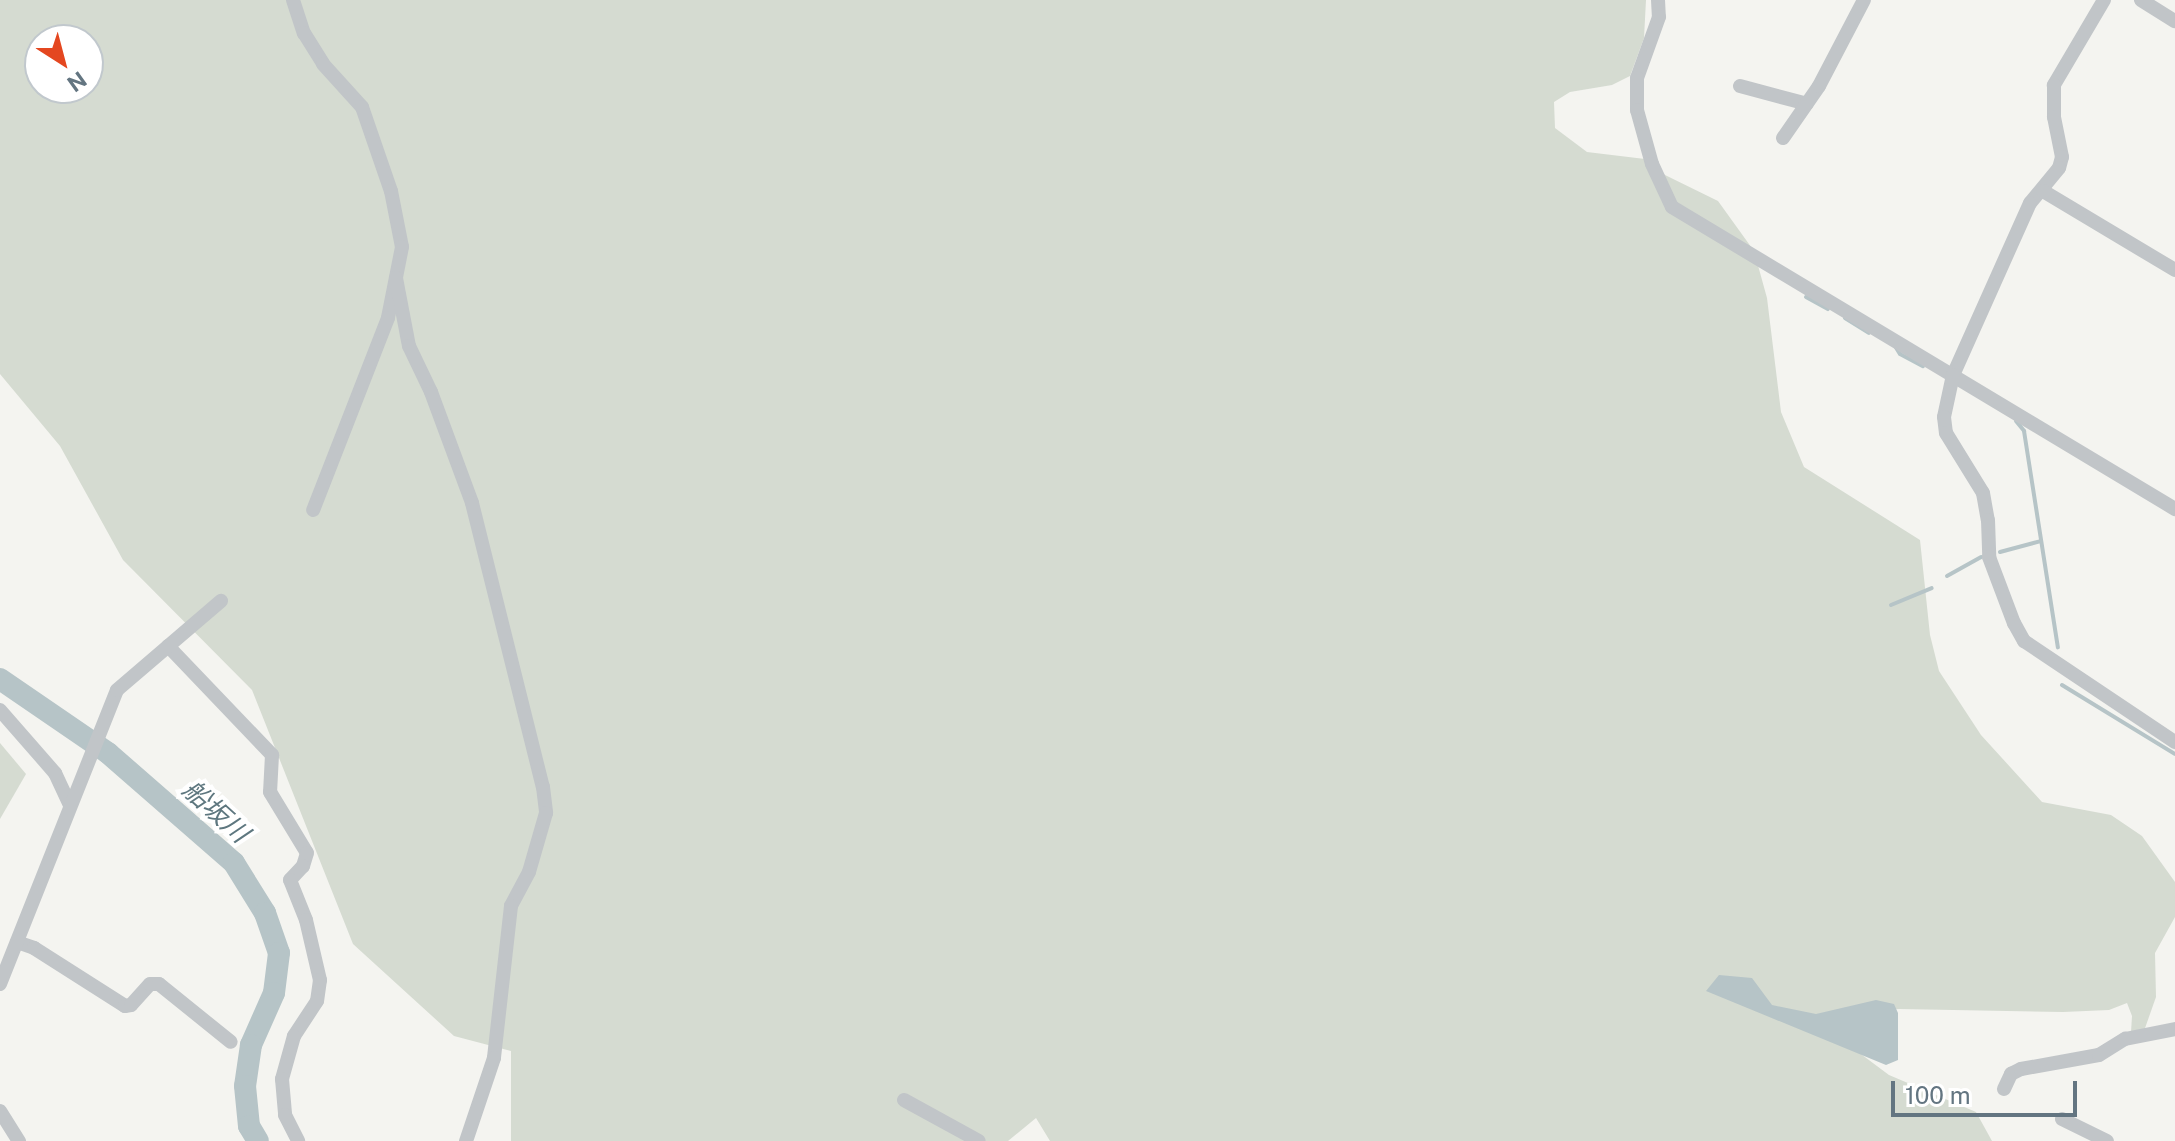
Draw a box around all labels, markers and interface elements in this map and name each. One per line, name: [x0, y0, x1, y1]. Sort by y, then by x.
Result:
north arrow: [24, 24, 104, 104]
text: N: [62, 66, 92, 97]
water label: 船坂川: [177, 773, 255, 849]
scale bar: [1895, 1065, 2081, 1115]
text: 100 m: [1905, 1081, 1971, 1109]

